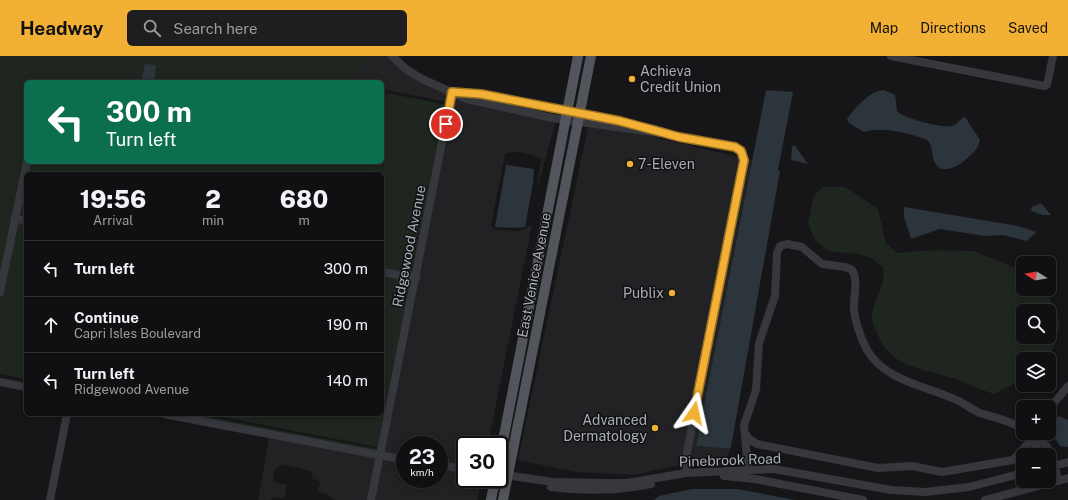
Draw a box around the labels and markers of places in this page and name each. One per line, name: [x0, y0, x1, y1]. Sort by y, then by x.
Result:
place label: Achieva Credit Union: [640, 63, 721, 95]
marker: Achieva Credit Union: [627, 74, 637, 84]
pin: [429, 107, 463, 141]
place label: 7-Eleven: [638, 156, 695, 172]
marker: 7-Eleven: [625, 159, 635, 169]
place label: Publix: [623, 285, 664, 301]
marker: Publix: [667, 288, 677, 298]
place label: Advanced Dermatology: [563, 412, 647, 444]
marker: Advanced Dermatology: [650, 423, 660, 433]

